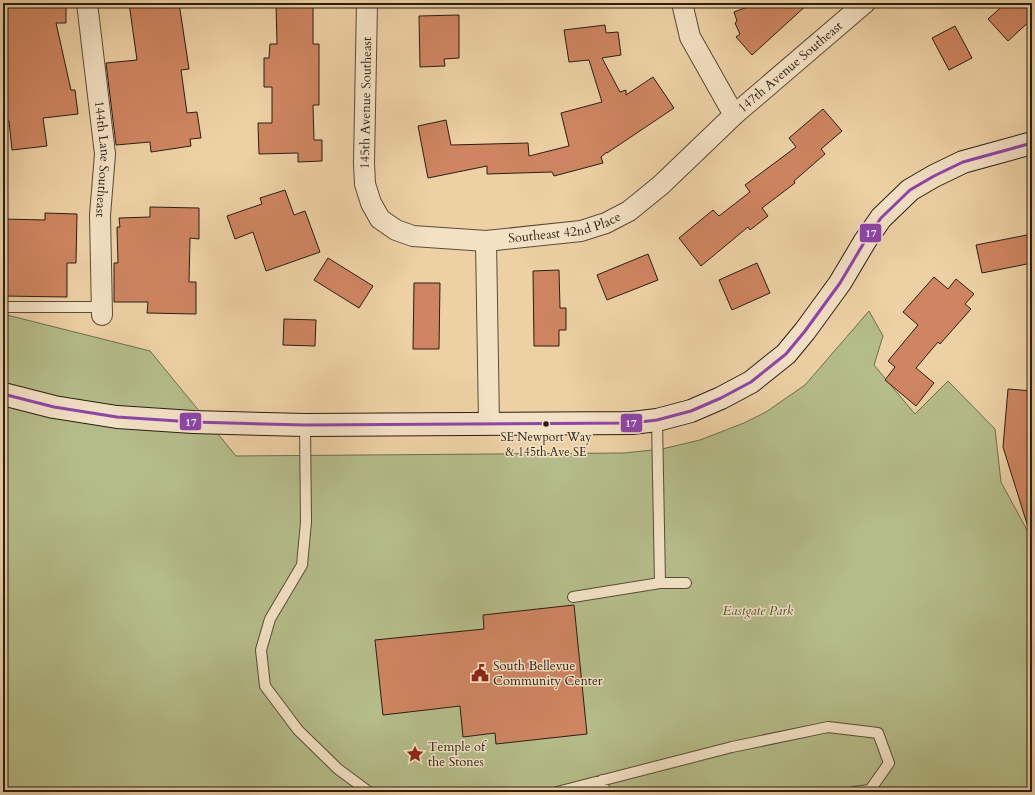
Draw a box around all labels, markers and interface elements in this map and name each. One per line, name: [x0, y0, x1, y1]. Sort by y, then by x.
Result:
street label: 147th Avenue Southeast: [734, 17, 846, 117]
street label: 145th Avenue Southeast: [356, 37, 376, 169]
street label: 144th Lane Southeast: [90, 100, 114, 217]
street label: Southeast 42nd Place: [507, 208, 624, 248]
line badge: 17: [859, 223, 882, 243]
text: 17: [865, 226, 877, 241]
line badge: 17: [179, 412, 202, 431]
line badge: 17: [620, 413, 643, 433]
text: 17: [185, 415, 197, 430]
text: 17: [625, 416, 637, 431]
marker: SE Newport Way & 145th Ave SE: [541, 419, 551, 429]
place label: SE Newport Way & 145th Ave SE: [501, 429, 592, 460]
park label: Eastgate Park: [723, 602, 794, 620]
place label: South Bellevue Community Center: [493, 657, 603, 690]
public building icon: South Bellevue Community Center: [470, 663, 490, 683]
place label: Temple of the Stones: [428, 738, 487, 771]
place icon: Temple of the Stones: [405, 744, 425, 764]

